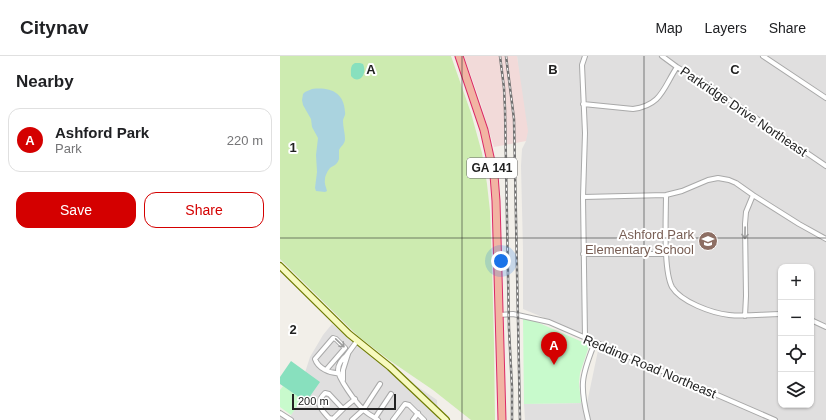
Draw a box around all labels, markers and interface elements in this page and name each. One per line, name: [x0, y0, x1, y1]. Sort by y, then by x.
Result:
text: Citynav: [20, 17, 89, 38]
text: Map: [655, 20, 683, 36]
text: Layers: [705, 20, 747, 36]
text: Share: [769, 20, 806, 36]
text: A: [366, 62, 376, 77]
text: B: [548, 62, 558, 77]
text: C: [730, 62, 740, 77]
street label: Parkridge Drive Northeast: [678, 63, 810, 160]
text: Nearby: [16, 72, 74, 91]
text: Ashford Park: [55, 124, 149, 141]
text: A: [25, 133, 35, 148]
text: 220 m: [227, 133, 263, 148]
text: 1: [289, 140, 297, 155]
text: Park: [55, 141, 82, 156]
road number: GA 141: [467, 158, 517, 178]
button: Save: [16, 192, 136, 228]
button: Share: [144, 192, 264, 228]
one-way arrow: [741, 226, 749, 239]
place label: Ashford Park Elementary School: [585, 227, 694, 257]
school or university icon: Ashford Park Elementary School: [697, 230, 719, 252]
your location: [491, 251, 511, 271]
map controls: [778, 264, 814, 408]
button: +: [778, 264, 814, 300]
button: −: [778, 300, 814, 336]
text: 2: [289, 322, 297, 337]
pin: A: [541, 332, 567, 365]
street label: Redding Road Northeast: [581, 332, 719, 401]
button: locate: [778, 336, 814, 372]
one-way arrow: [335, 338, 345, 348]
button: layers: [778, 372, 814, 408]
scale bar: [292, 392, 396, 411]
text: 200 m: [298, 395, 329, 407]

